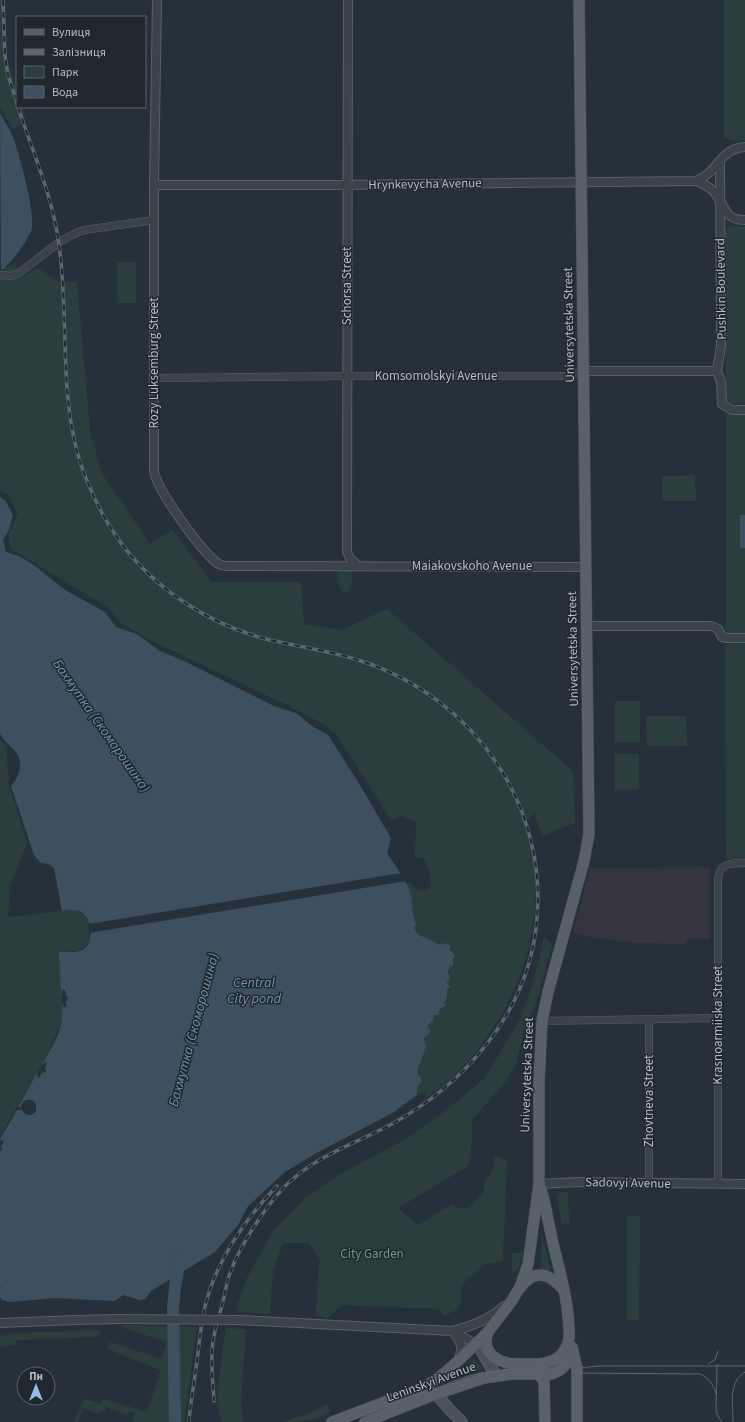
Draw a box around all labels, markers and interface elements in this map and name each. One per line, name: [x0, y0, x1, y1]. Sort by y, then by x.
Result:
legend: [16, 16, 146, 108]
text: Вулиця: [52, 24, 90, 41]
text: Залізниця: [52, 44, 106, 61]
text: Парк: [52, 64, 78, 81]
text: Вода: [52, 84, 78, 101]
street label: Hrynkevycha Avenue: [368, 174, 482, 194]
street label: Pushkin Boulevard: [711, 238, 731, 340]
street label: Schorsa Street: [338, 246, 356, 325]
street label: Universytetska Street: [559, 267, 579, 383]
street label: Rozy Luksemburg Street: [145, 297, 163, 429]
street label: Komsomolskyi Avenue: [375, 367, 497, 385]
street label: Maiakovskoho Avenue: [412, 557, 532, 575]
street label: Universytetska Street: [563, 591, 583, 707]
water label: Бахмутка (Скоморошина): [47, 655, 155, 797]
water label: Бахмутка (Скоморошина): [164, 951, 224, 1109]
street label: Krasnoarmiiska Street: [709, 965, 727, 1085]
water label: Central City pond: [227, 973, 282, 1009]
street label: Universytetska Street: [516, 1016, 538, 1133]
street label: Zhovtneva Street: [640, 1054, 658, 1147]
street label: Sadovyi Avenue: [585, 1173, 671, 1193]
park label: City Garden: [340, 1245, 404, 1263]
street label: Leninskyi Avenue: [384, 1357, 478, 1407]
north arrow: [16, 1366, 56, 1406]
text: Пн: [29, 1369, 43, 1384]

